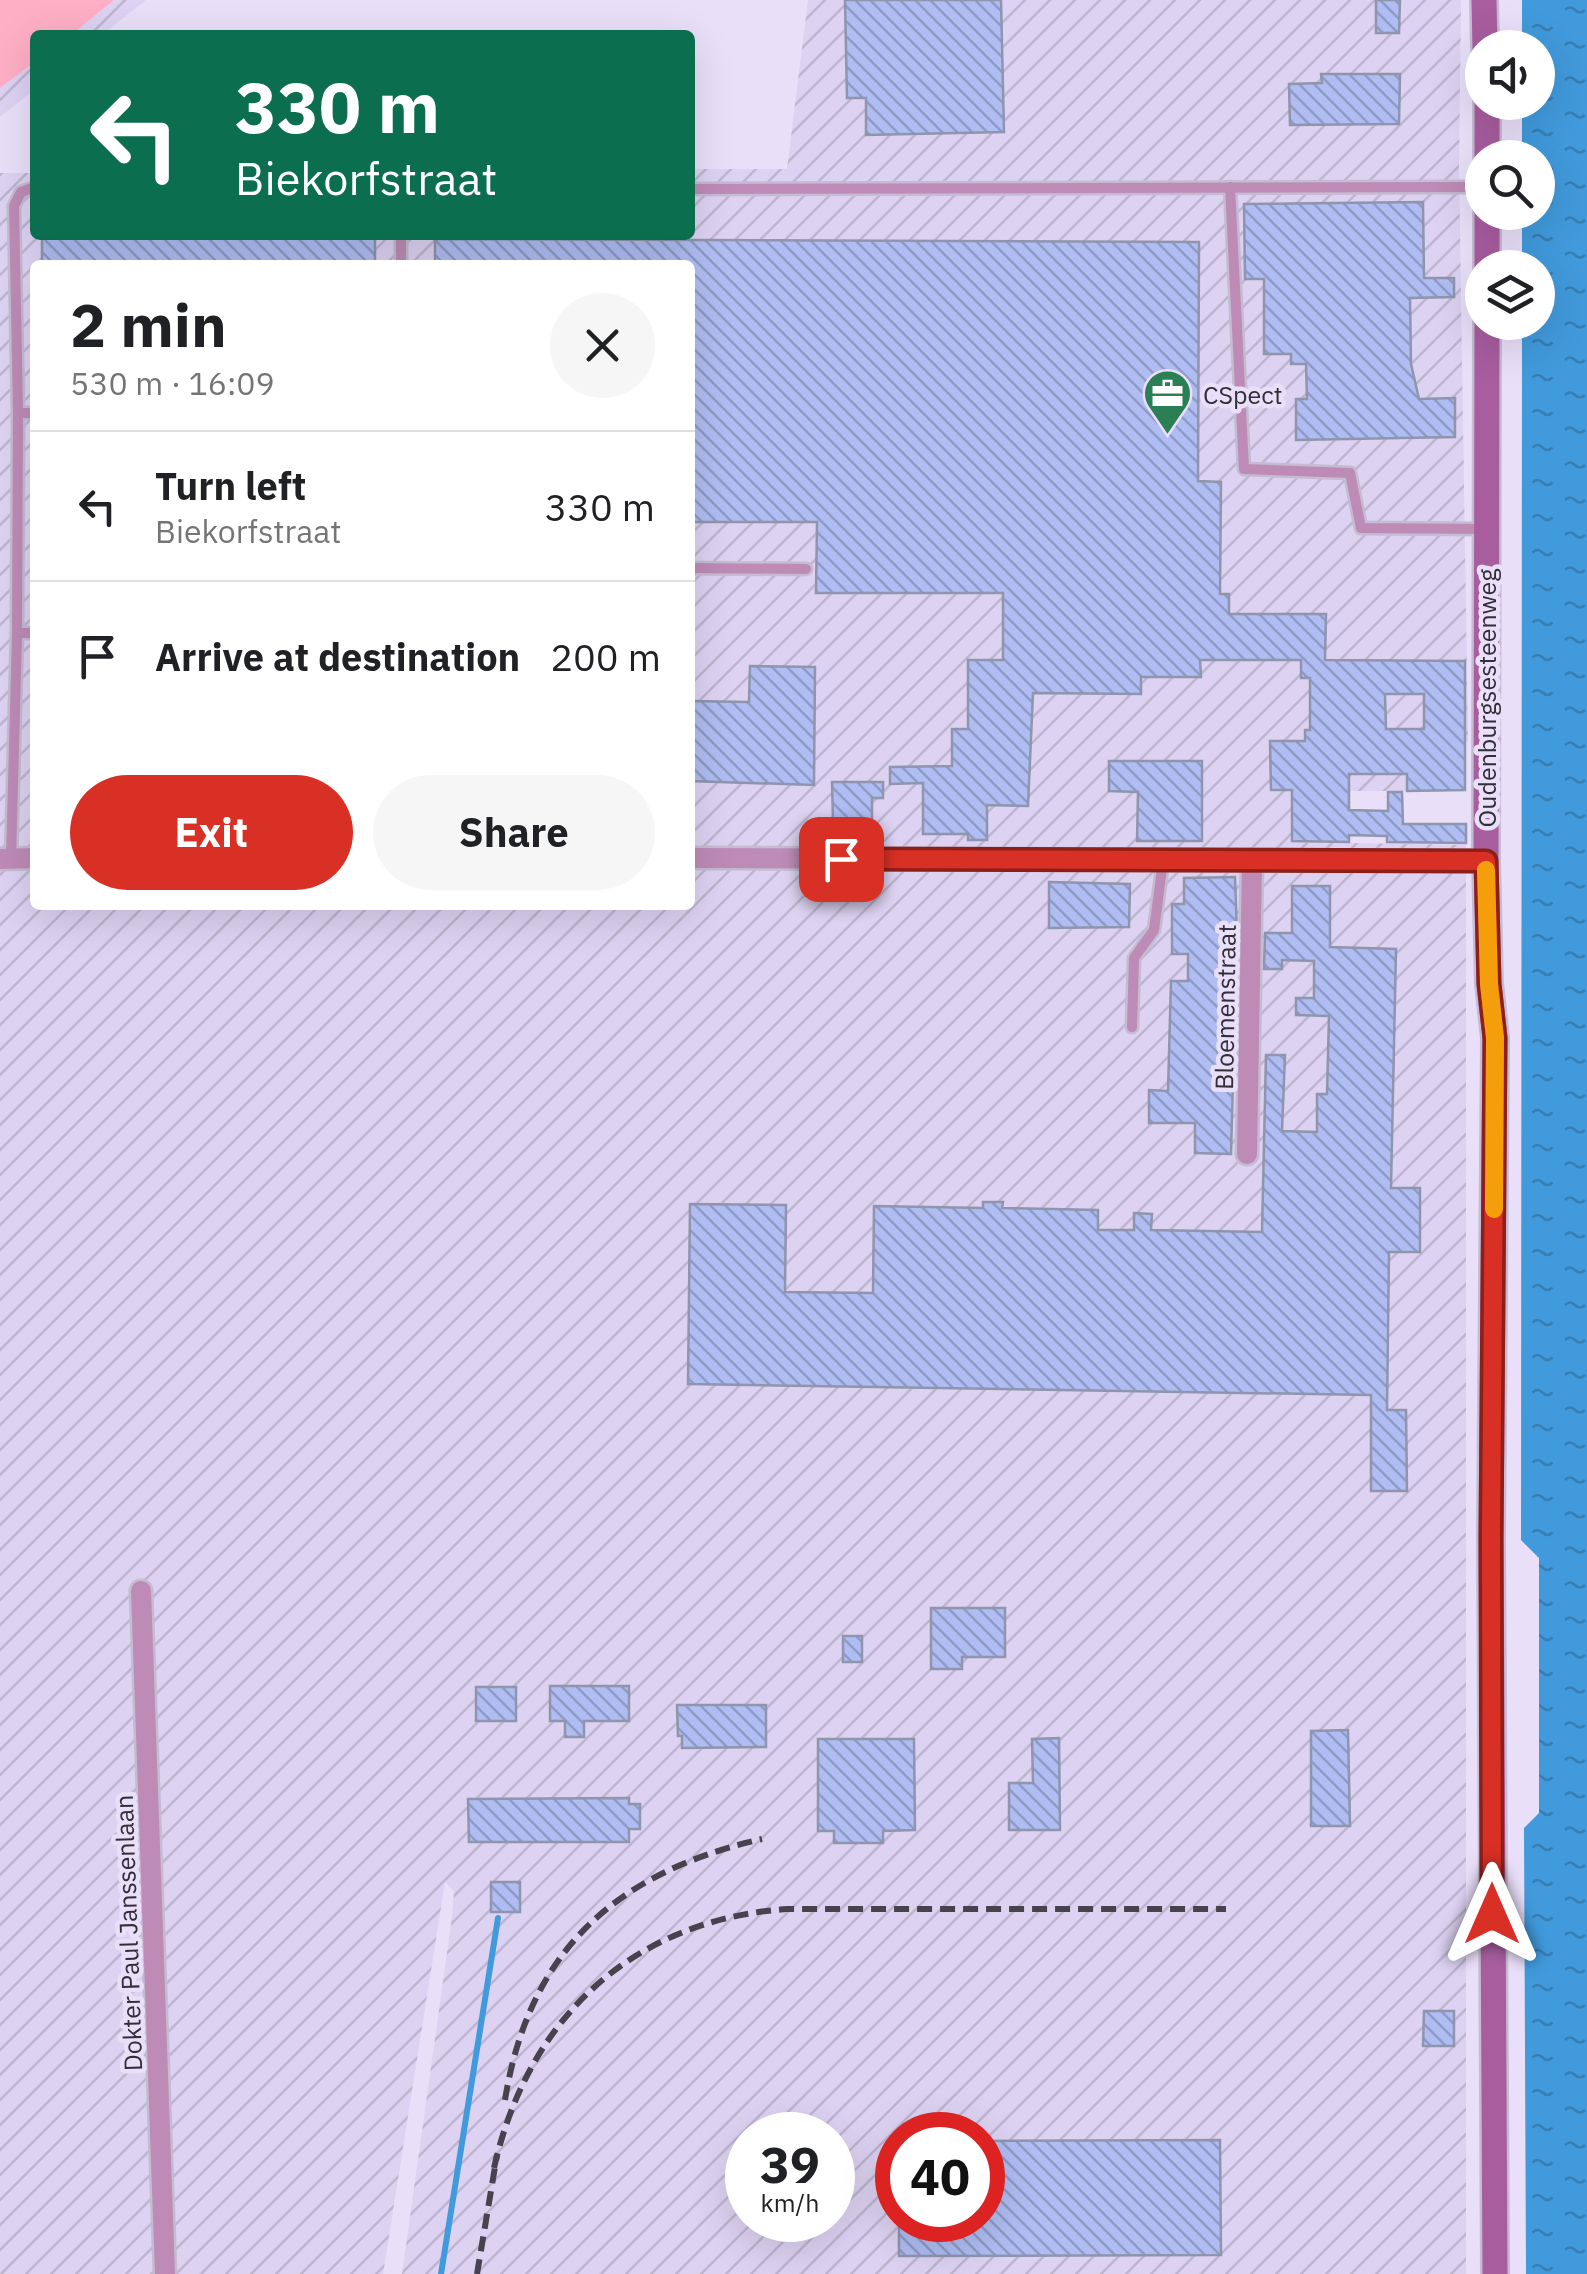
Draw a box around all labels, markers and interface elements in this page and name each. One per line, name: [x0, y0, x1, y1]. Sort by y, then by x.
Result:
map controls: [1465, 30, 1555, 340]
button: sound: [1465, 30, 1555, 120]
text: 330 m: [235, 61, 440, 152]
icon: left: [70, 70, 200, 200]
button: search: [1465, 140, 1555, 230]
text: Biekorfstraat: [235, 149, 497, 207]
button: layers: [1465, 250, 1555, 340]
text: 2 min: [70, 285, 227, 364]
button: close: [550, 293, 655, 398]
text: 530 m · 16:09: [70, 362, 275, 404]
office icon: CSpect: [1142, 368, 1194, 436]
place label: CSpect: [1203, 378, 1283, 411]
text: Turn left: [155, 461, 306, 510]
icon: left: [70, 479, 125, 534]
text: 330 m: [544, 482, 655, 531]
text: Biekorfstraat: [155, 510, 342, 552]
street label: Oudenburgsesteenweg: [1470, 569, 1503, 827]
icon: arrive: [70, 629, 125, 684]
text: Arrive at destination: [155, 632, 520, 681]
text: 200 m: [550, 632, 661, 681]
button: Exit: [70, 775, 353, 890]
button: Share: [373, 775, 655, 890]
pin: [799, 817, 884, 902]
icon: arrive: [814, 832, 869, 887]
street label: Bloemenstraat: [1207, 924, 1243, 1090]
street label: Dokter Paul Janssenlaan: [107, 1794, 149, 2072]
position arrow: [1440, 1862, 1544, 1966]
speed limit sign: 40: [875, 2112, 1005, 2242]
text: 39: [760, 2132, 820, 2197]
text: km/h: [761, 2186, 819, 2219]

